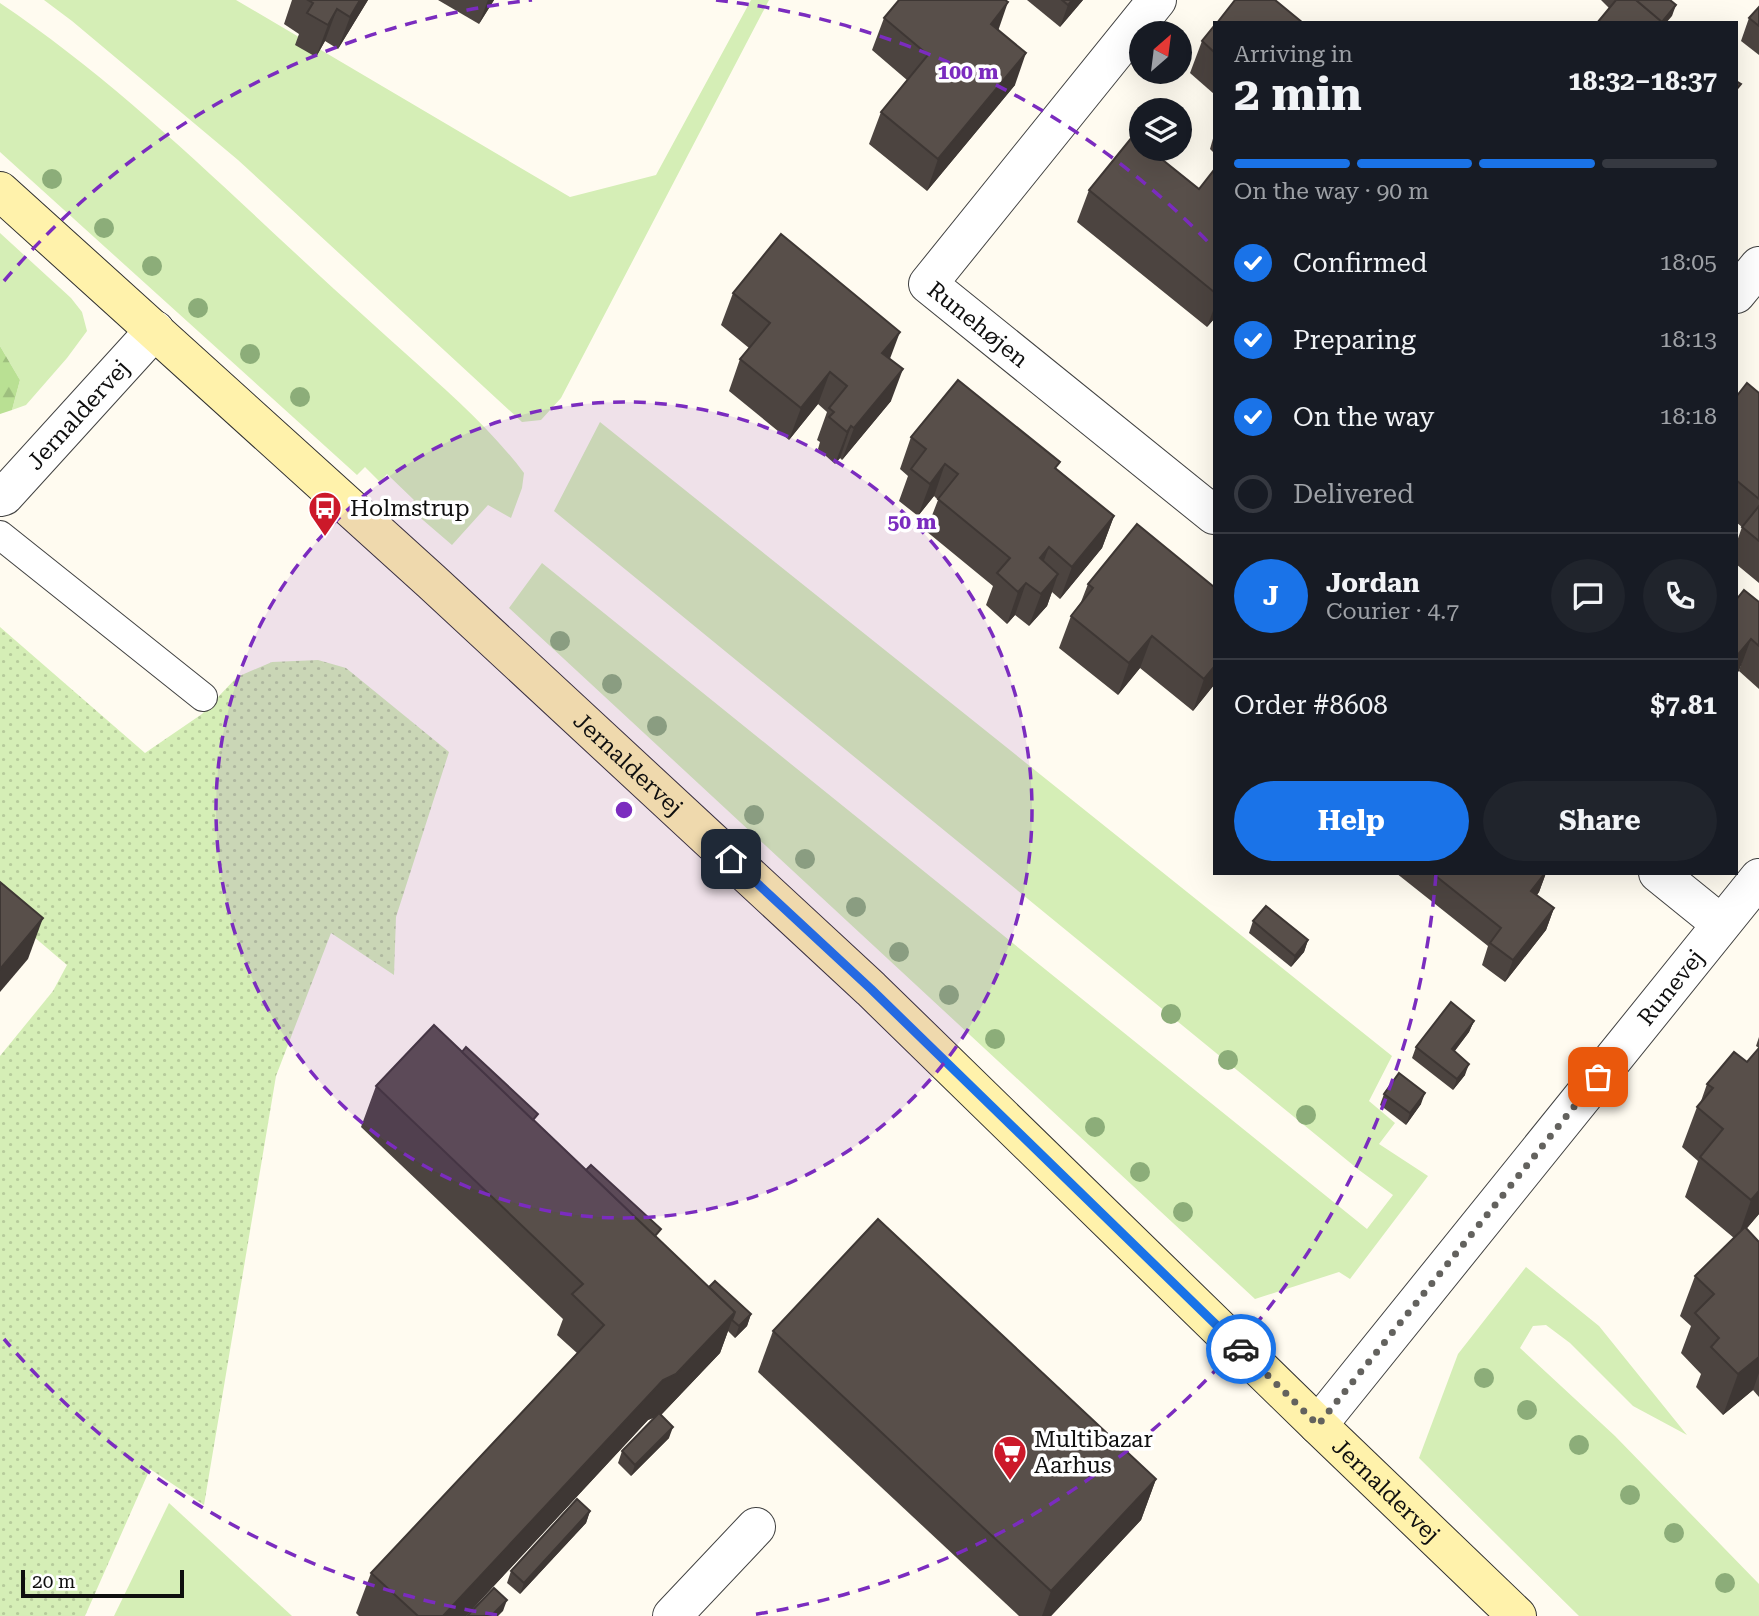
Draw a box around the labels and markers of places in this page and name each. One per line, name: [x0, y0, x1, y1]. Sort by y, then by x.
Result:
bus stop icon: Holmstrup: [306, 489, 344, 538]
place label: Holmstrup: [350, 495, 470, 522]
centre of rings: [612, 798, 636, 822]
pin: [701, 829, 761, 889]
pin: [1568, 1047, 1628, 1107]
place label: Multibazar Aarhus: [1034, 1426, 1153, 1479]
supermarket icon: Multibazar Aarhus: [991, 1433, 1029, 1482]

